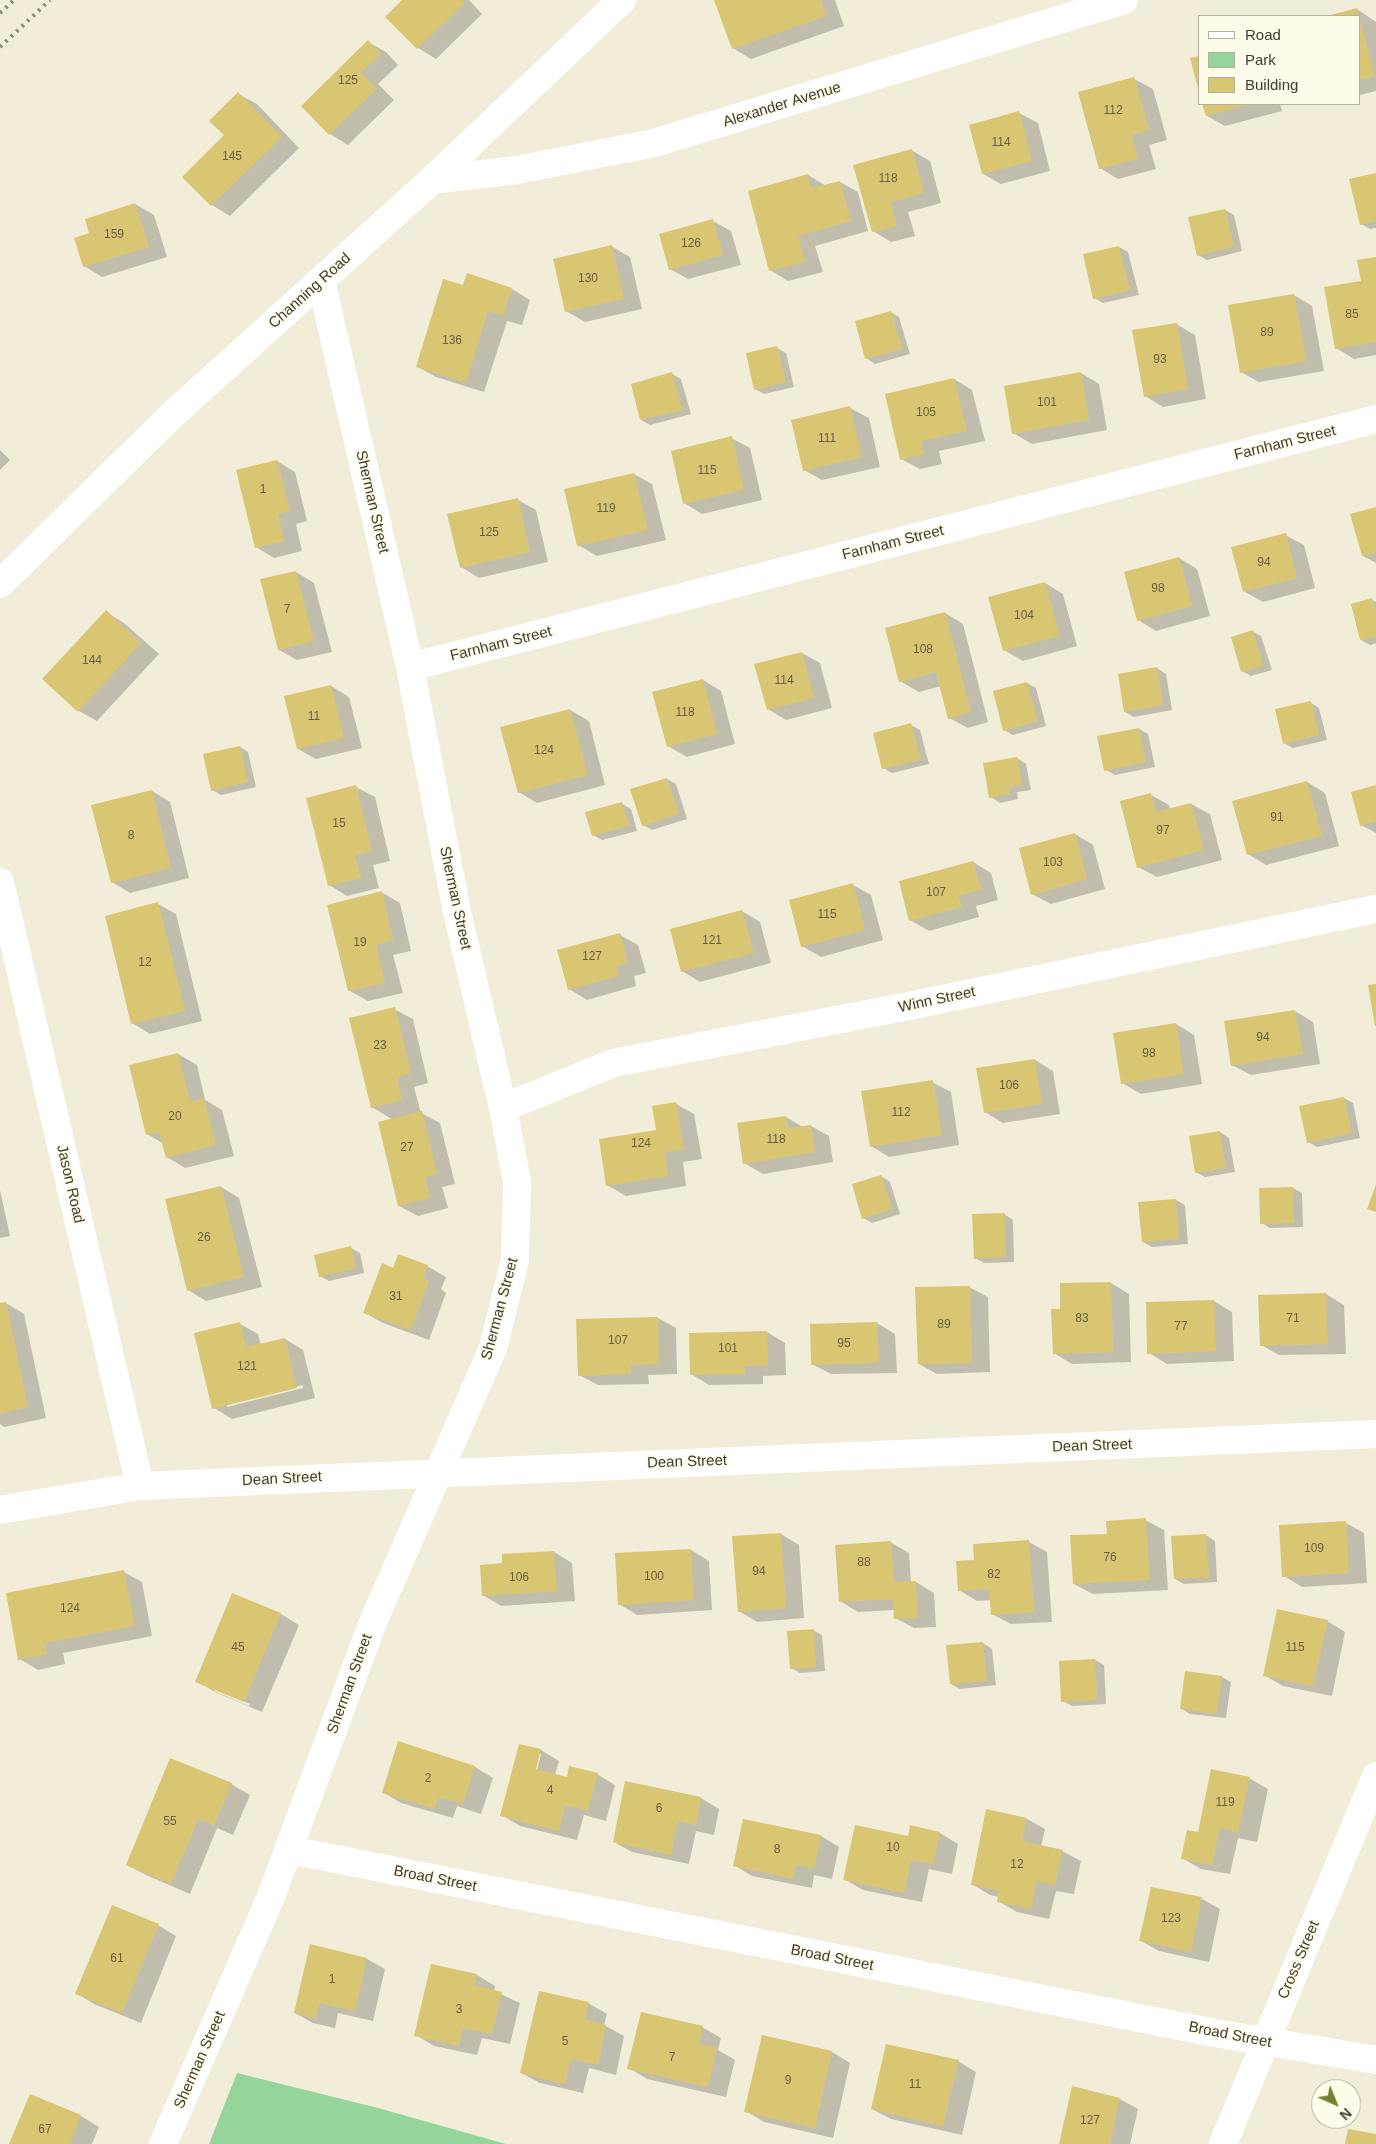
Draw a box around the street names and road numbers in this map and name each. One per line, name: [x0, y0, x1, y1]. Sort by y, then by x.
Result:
street label: Alexander Avenue: [721, 79, 843, 131]
street label: Channing Road: [265, 249, 355, 333]
street label: Farnham Street: [1232, 422, 1338, 464]
street label: Sherman Street: [351, 449, 393, 555]
street label: Farnham Street: [840, 522, 946, 564]
street label: Farnham Street: [448, 623, 554, 665]
street label: Sherman Street: [435, 845, 475, 951]
street label: Winn Street: [897, 983, 977, 1017]
street label: Jason Road: [52, 1143, 88, 1225]
street label: Sherman Street: [478, 1256, 522, 1362]
street label: Dean Street: [1052, 1436, 1132, 1456]
street label: Dean Street: [647, 1452, 727, 1472]
street label: Dean Street: [242, 1468, 322, 1490]
street label: Sherman Street: [324, 1632, 376, 1736]
street label: Broad Street: [392, 1862, 478, 1896]
street label: Cross Street: [1274, 1918, 1324, 2002]
street label: Broad Street: [789, 1941, 875, 1975]
street label: Sherman Street: [170, 2008, 230, 2112]
street label: Broad Street: [1187, 2018, 1273, 2052]

